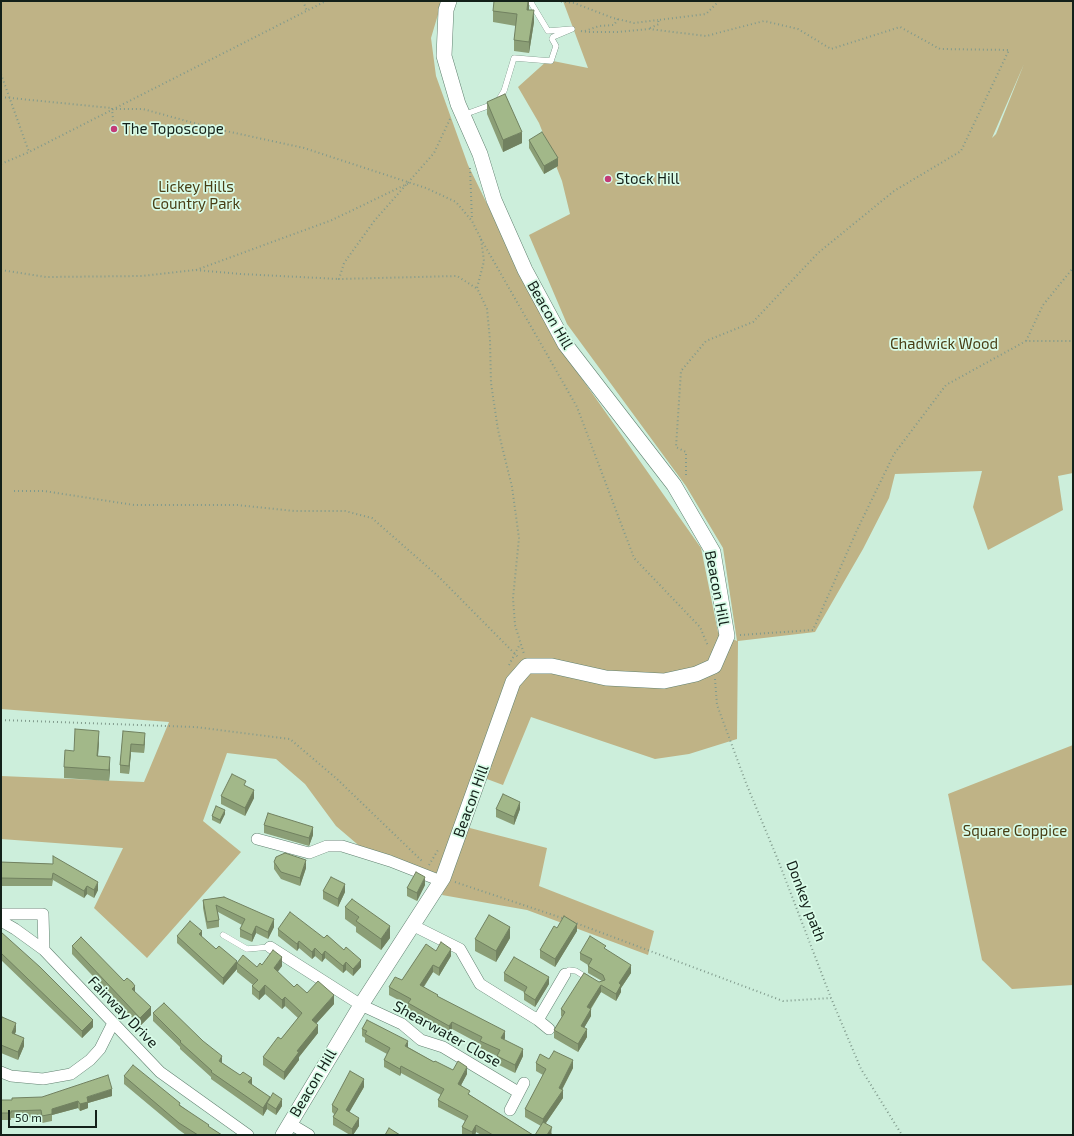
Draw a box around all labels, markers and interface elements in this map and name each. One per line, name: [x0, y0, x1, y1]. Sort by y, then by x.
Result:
place label: The Toposcope: [122, 120, 224, 138]
marker: The Toposcope: [109, 124, 119, 134]
place label: Stock Hill: [616, 170, 680, 188]
marker: Stock Hill: [603, 174, 613, 184]
park label: Lickey Hills Country Park: [152, 178, 240, 213]
street label: Beacon Hill: [523, 278, 577, 352]
park label: Chadwick Wood: [890, 335, 998, 353]
street label: Beacon Hill: [701, 549, 733, 627]
street label: Beacon Hill: [450, 762, 492, 840]
park label: Square Coppice: [963, 822, 1067, 840]
street label: Donkey path: [782, 858, 830, 944]
street label: Fairway Drive: [84, 972, 162, 1052]
street label: Shearwater Close: [390, 997, 504, 1071]
street label: Beacon Hill: [286, 1046, 340, 1120]
scale bar: [10, 1102, 99, 1128]
text: 50 m: [15, 1110, 42, 1124]

